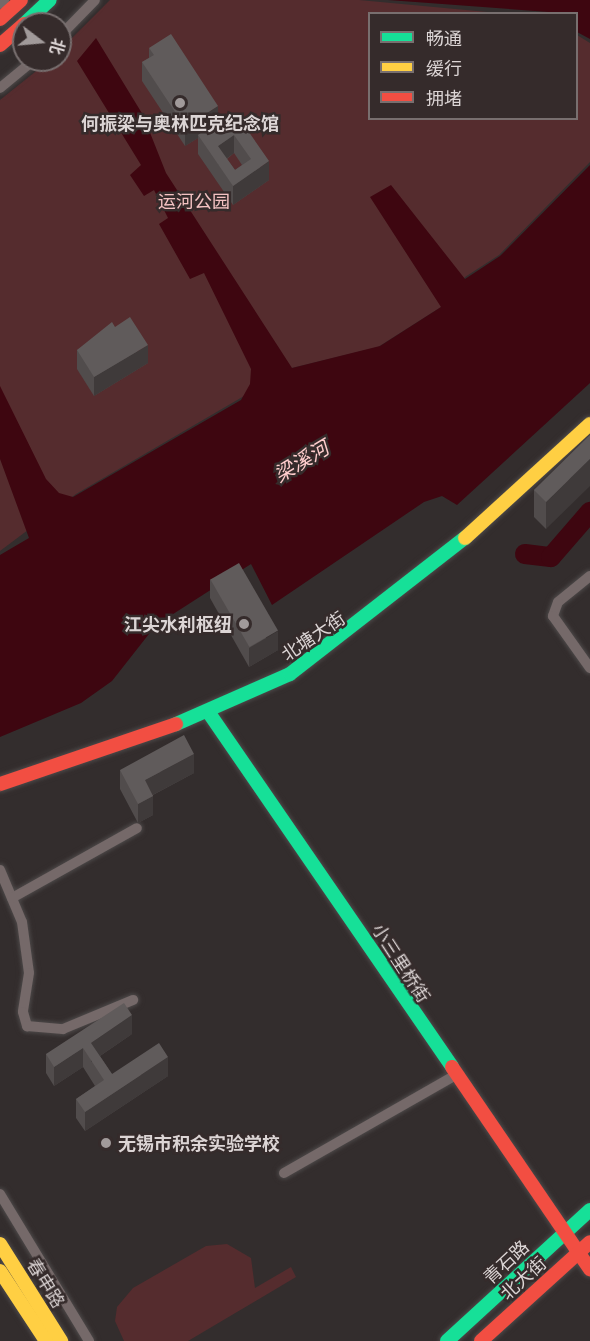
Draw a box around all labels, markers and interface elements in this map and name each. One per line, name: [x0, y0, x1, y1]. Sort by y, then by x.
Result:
north arrow: [12, 12, 72, 72]
legend: [368, 12, 578, 120]
text: 畅通: [426, 26, 462, 50]
text: 北: [45, 36, 70, 57]
text: 缓行: [426, 56, 462, 80]
text: 拥堵: [426, 86, 462, 110]
marker: 何振梁与奥林匹克纪念馆: [173, 96, 187, 110]
place label: 何振梁与奥林匹克纪念馆: [81, 112, 279, 134]
park label: 运河公园: [158, 190, 230, 212]
water label: 梁溪河: [269, 435, 333, 487]
street label: 北塘大街: [277, 607, 349, 665]
place label: 江尖水利枢纽: [124, 613, 232, 635]
marker: 江尖水利枢纽: [237, 617, 251, 631]
street label: 小三里桥街: [367, 919, 435, 1007]
place label: 无锡市积余实验学校: [118, 1132, 280, 1154]
marker: 无锡市积余实验学校: [99, 1136, 113, 1150]
street label: 青石路: [479, 1236, 533, 1288]
street label: 北大街: [496, 1252, 550, 1304]
street label: 春申路: [23, 1254, 69, 1312]

